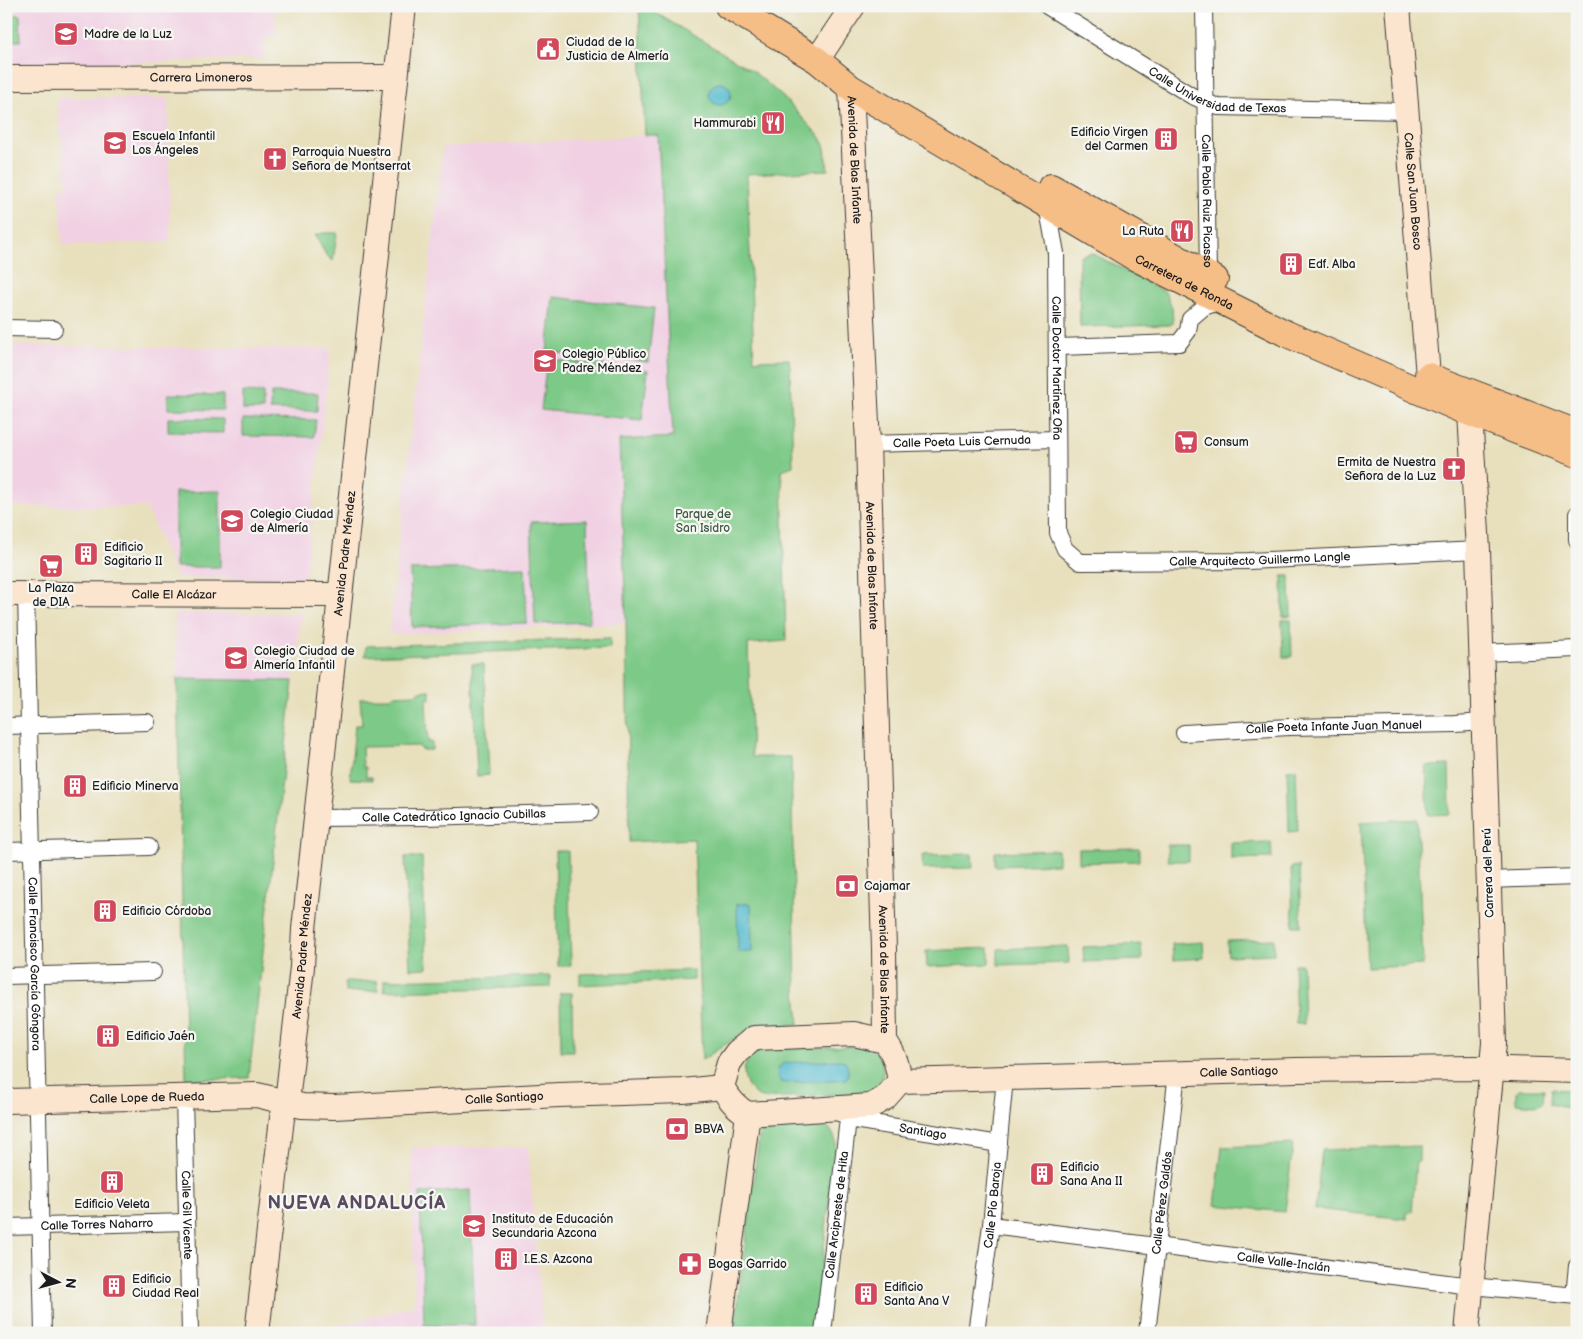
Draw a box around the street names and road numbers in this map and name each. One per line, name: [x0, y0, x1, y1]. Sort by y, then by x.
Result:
street label: Calle Universidad de Texas: [1145, 64, 1287, 116]
street label: Carrera Limoneros: [150, 70, 252, 86]
street label: Avenida de Blas Infante: [843, 95, 864, 224]
street label: Calle San Juan Bosco: [1400, 132, 1425, 251]
street label: Calle Pablo Ruiz Picasso: [1198, 134, 1215, 268]
street label: Carretera de Ronda: [1132, 252, 1236, 314]
street label: Calle Doctor Martínez Oña: [1048, 296, 1064, 441]
street label: Calle Poeta Luis Cernuda: [893, 433, 1031, 451]
street label: Avenida Padre Méndez: [331, 490, 359, 617]
street label: Avenida de Blas Infante: [862, 501, 881, 630]
street label: Calle Arquitecto Guillermo Langle: [1169, 549, 1351, 569]
street label: Calle El Alcázar: [132, 587, 217, 603]
street label: Calle Poeta Infante Juan Manuel: [1245, 718, 1422, 737]
street label: Calle Catedrático Ignacio Cubillas: [362, 806, 546, 826]
street label: Carrera del Perú: [1479, 828, 1498, 918]
street label: Calle Francisco García Góngora: [25, 877, 44, 1051]
street label: Avenida Padre Méndez: [289, 892, 316, 1019]
street label: Avenida de Blas Infante: [875, 905, 892, 1034]
street label: Calle Santiago: [1199, 1063, 1279, 1081]
street label: Calle Lope de Rueda: [89, 1089, 205, 1107]
street label: Calle Santiago: [465, 1089, 544, 1108]
street label: Santiago: [898, 1121, 948, 1143]
street label: Calle Arcipreste de Hita: [822, 1150, 852, 1280]
street label: Calle Pérez Galdós: [1149, 1151, 1176, 1255]
street label: Calle Pío Baroja: [981, 1161, 1005, 1249]
street label: Calle Gil Vicente: [178, 1170, 195, 1260]
street label: Calle Torres Naharro: [40, 1216, 154, 1234]
street label: Calle Valle-Inclán: [1236, 1249, 1331, 1276]

